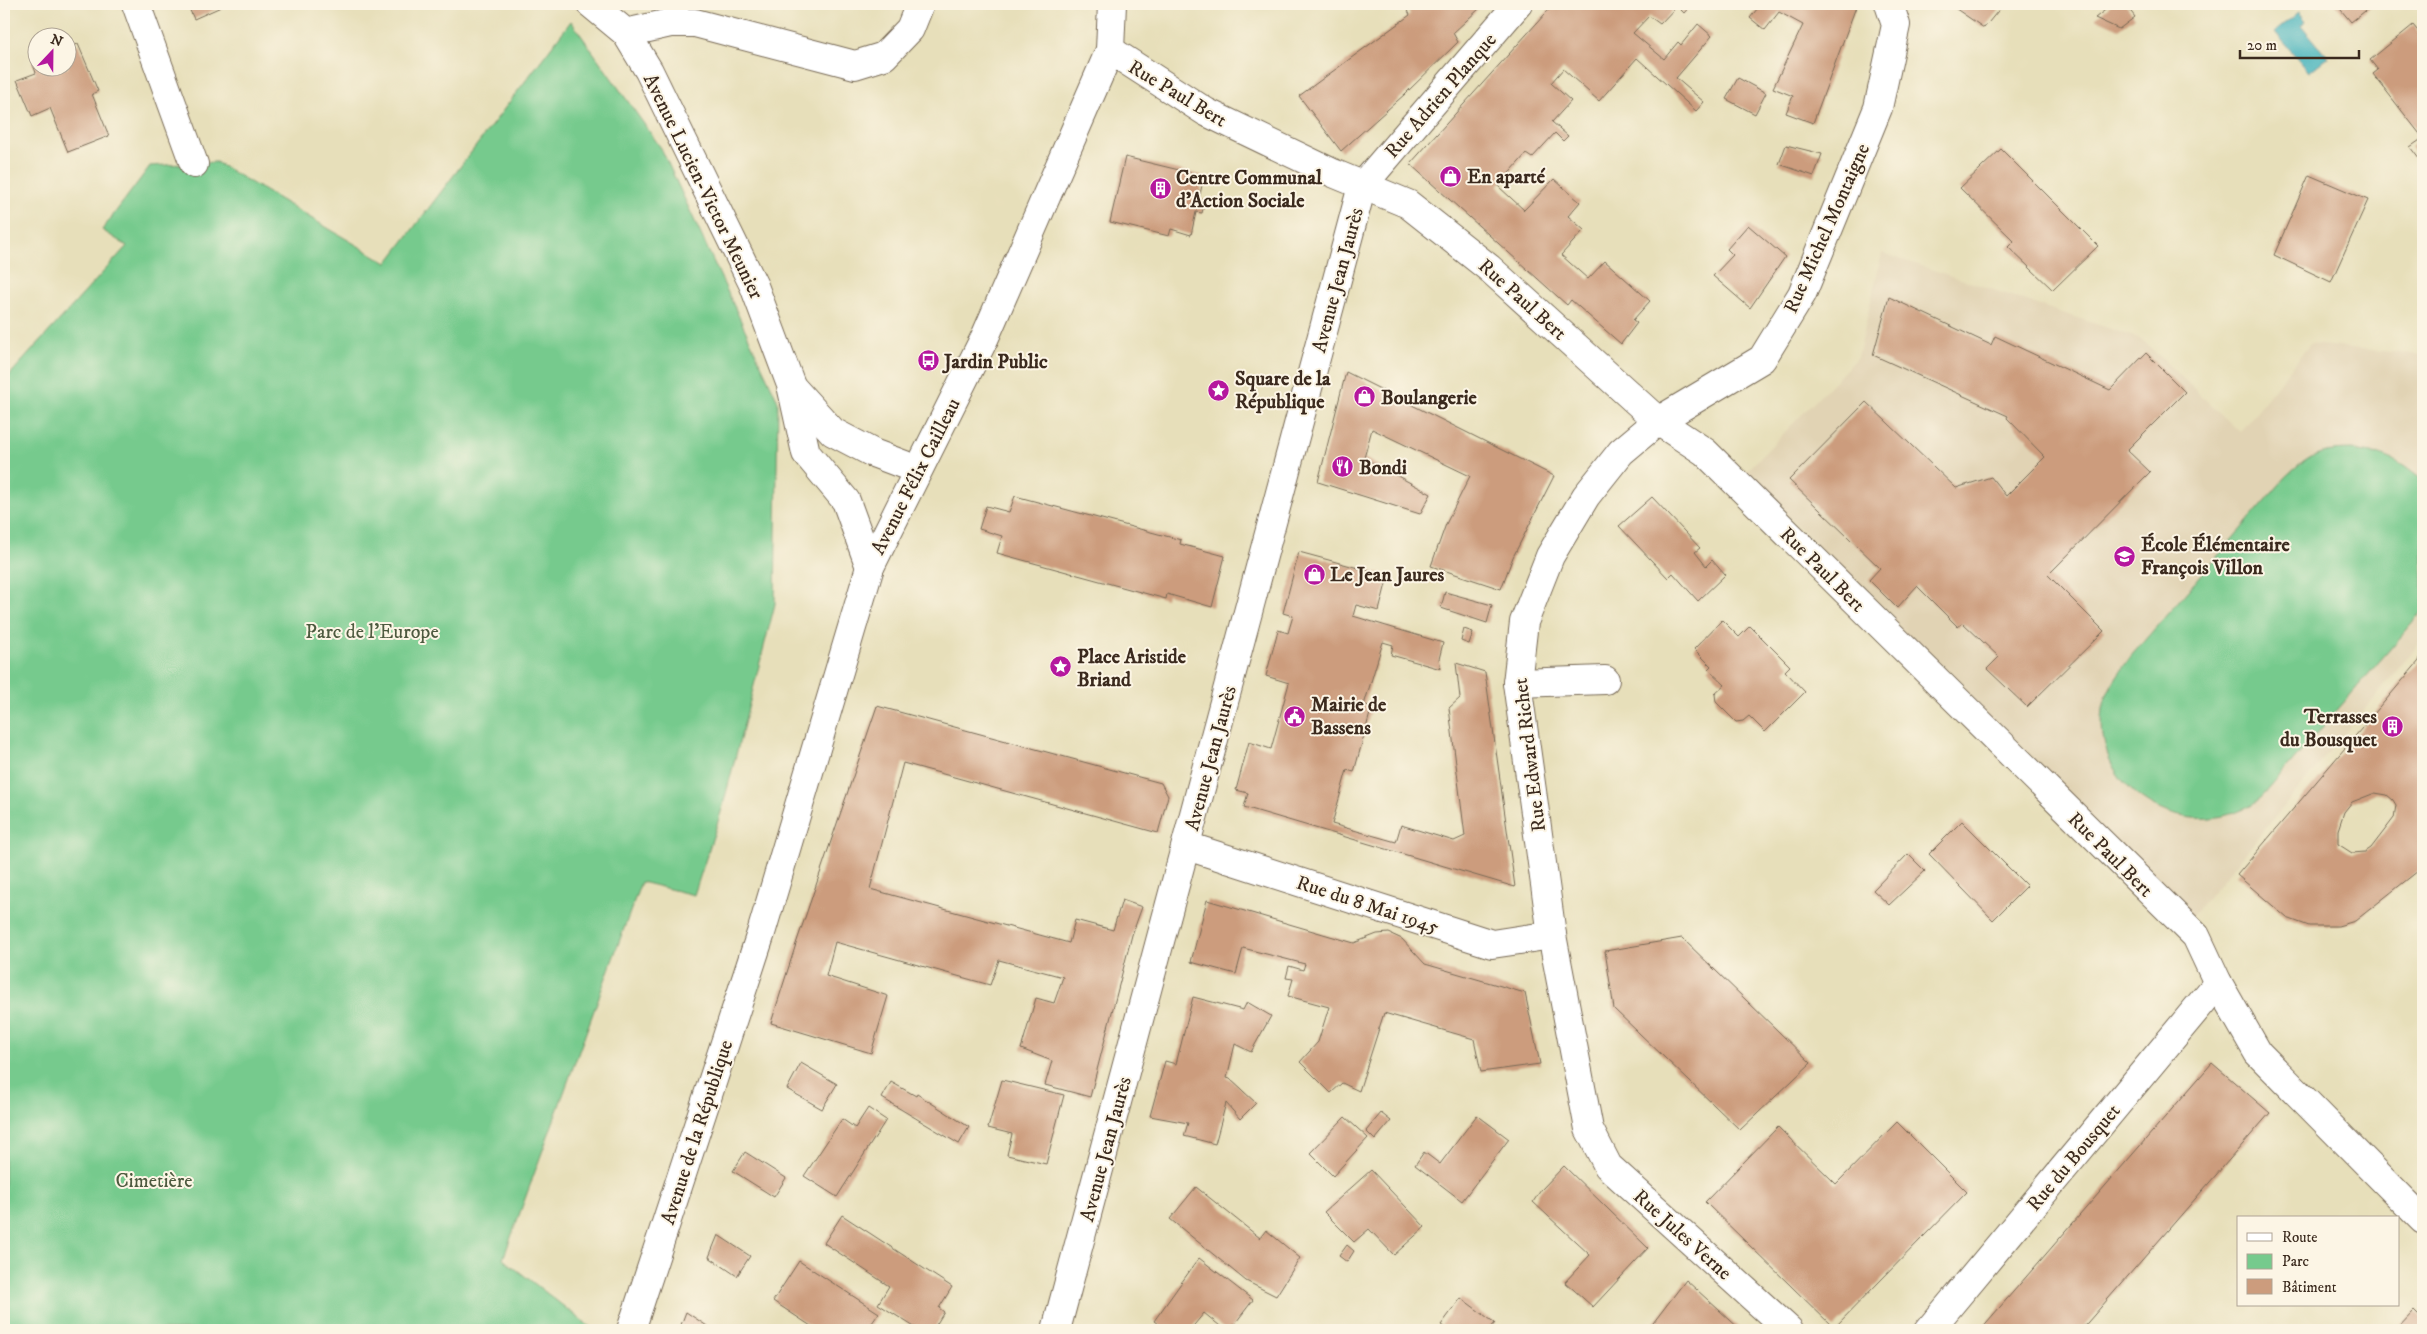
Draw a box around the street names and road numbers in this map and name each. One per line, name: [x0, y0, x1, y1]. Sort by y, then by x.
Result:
street label: Rue Adrien Planque: [1380, 28, 1502, 164]
street label: Rue Paul Bert: [1123, 55, 1231, 133]
street label: Avenue Lucien-Victor Meunier: [637, 70, 768, 304]
street label: Rue Michel Montaigne: [1779, 140, 1876, 317]
street label: Avenue Jean Jaurès: [1307, 205, 1370, 356]
street label: Rue Paul Bert: [1473, 254, 1571, 346]
street label: Avenue Félix Cailleau: [866, 394, 967, 559]
street label: Rue Paul Bert: [1774, 522, 1870, 618]
street label: Rue Edward Richet: [1509, 677, 1552, 833]
street label: Avenue Jean Jaurès: [1180, 683, 1243, 834]
street label: Rue Paul Bert: [2062, 807, 2158, 903]
street label: Rue du 8 Mai 1945: [1293, 871, 1442, 940]
street label: Avenue de la République: [656, 1037, 739, 1228]
street label: Avenue Jean Jaurès: [1075, 1074, 1138, 1225]
street label: Rue du Bousquet: [2022, 1099, 2126, 1217]
street label: Rue Jules Verne: [1628, 1184, 1736, 1286]

